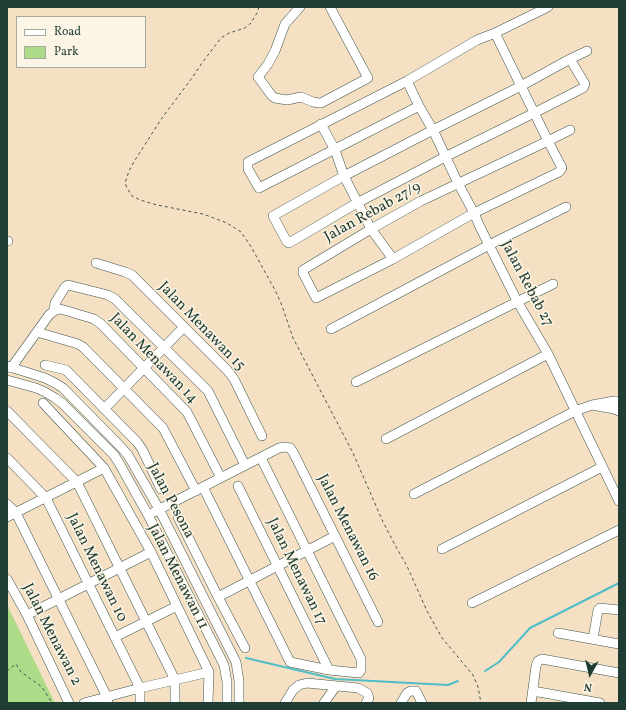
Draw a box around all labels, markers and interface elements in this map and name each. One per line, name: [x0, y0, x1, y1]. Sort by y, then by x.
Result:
legend: [16, 16, 146, 68]
text: Road: [54, 24, 81, 40]
text: Park: [54, 44, 79, 60]
street label: Jalan Rebab 27/9: [321, 179, 425, 247]
street label: Jalan Rebab 27: [496, 238, 556, 330]
street label: Jalan Menawan 15: [154, 279, 248, 375]
street label: Jalan Menawan 14: [105, 310, 201, 408]
street label: Jalan Pesona: [143, 460, 197, 542]
street label: Jalan Menawan 16: [312, 472, 382, 584]
street label: Jalan Menawan 10: [62, 511, 130, 625]
street label: Jalan Menawan 17: [262, 515, 330, 629]
street label: Jalan Menawan 11: [143, 521, 211, 633]
street label: Jalan Menawan 2: [18, 581, 84, 689]
north arrow: [570, 654, 610, 694]
text: N: [583, 678, 593, 694]

